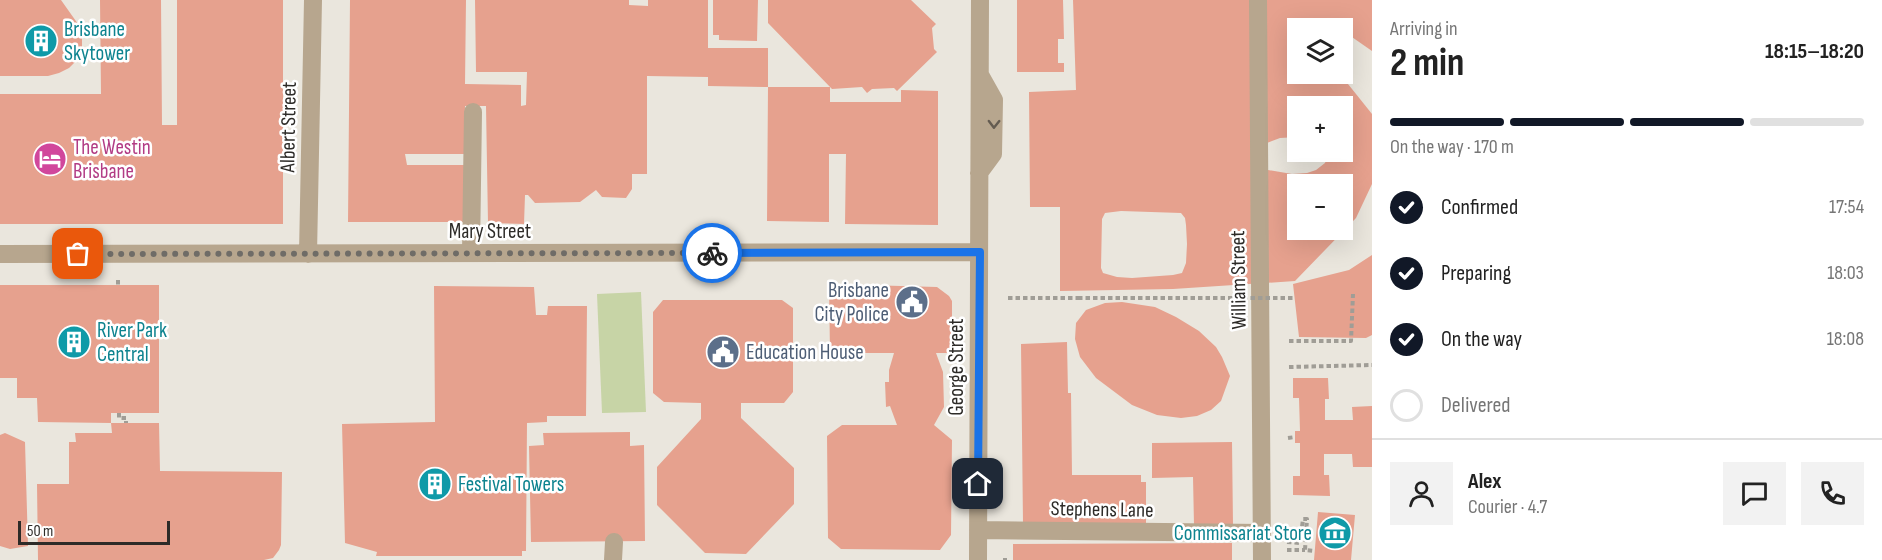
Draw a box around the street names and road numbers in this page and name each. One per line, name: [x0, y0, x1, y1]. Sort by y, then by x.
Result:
street label: Albert Street: [275, 81, 302, 174]
street label: Mary Street: [449, 219, 531, 244]
street label: William Street: [1225, 230, 1252, 330]
street label: George Street: [944, 318, 969, 416]
street label: Stephens Lane: [1050, 496, 1154, 523]

